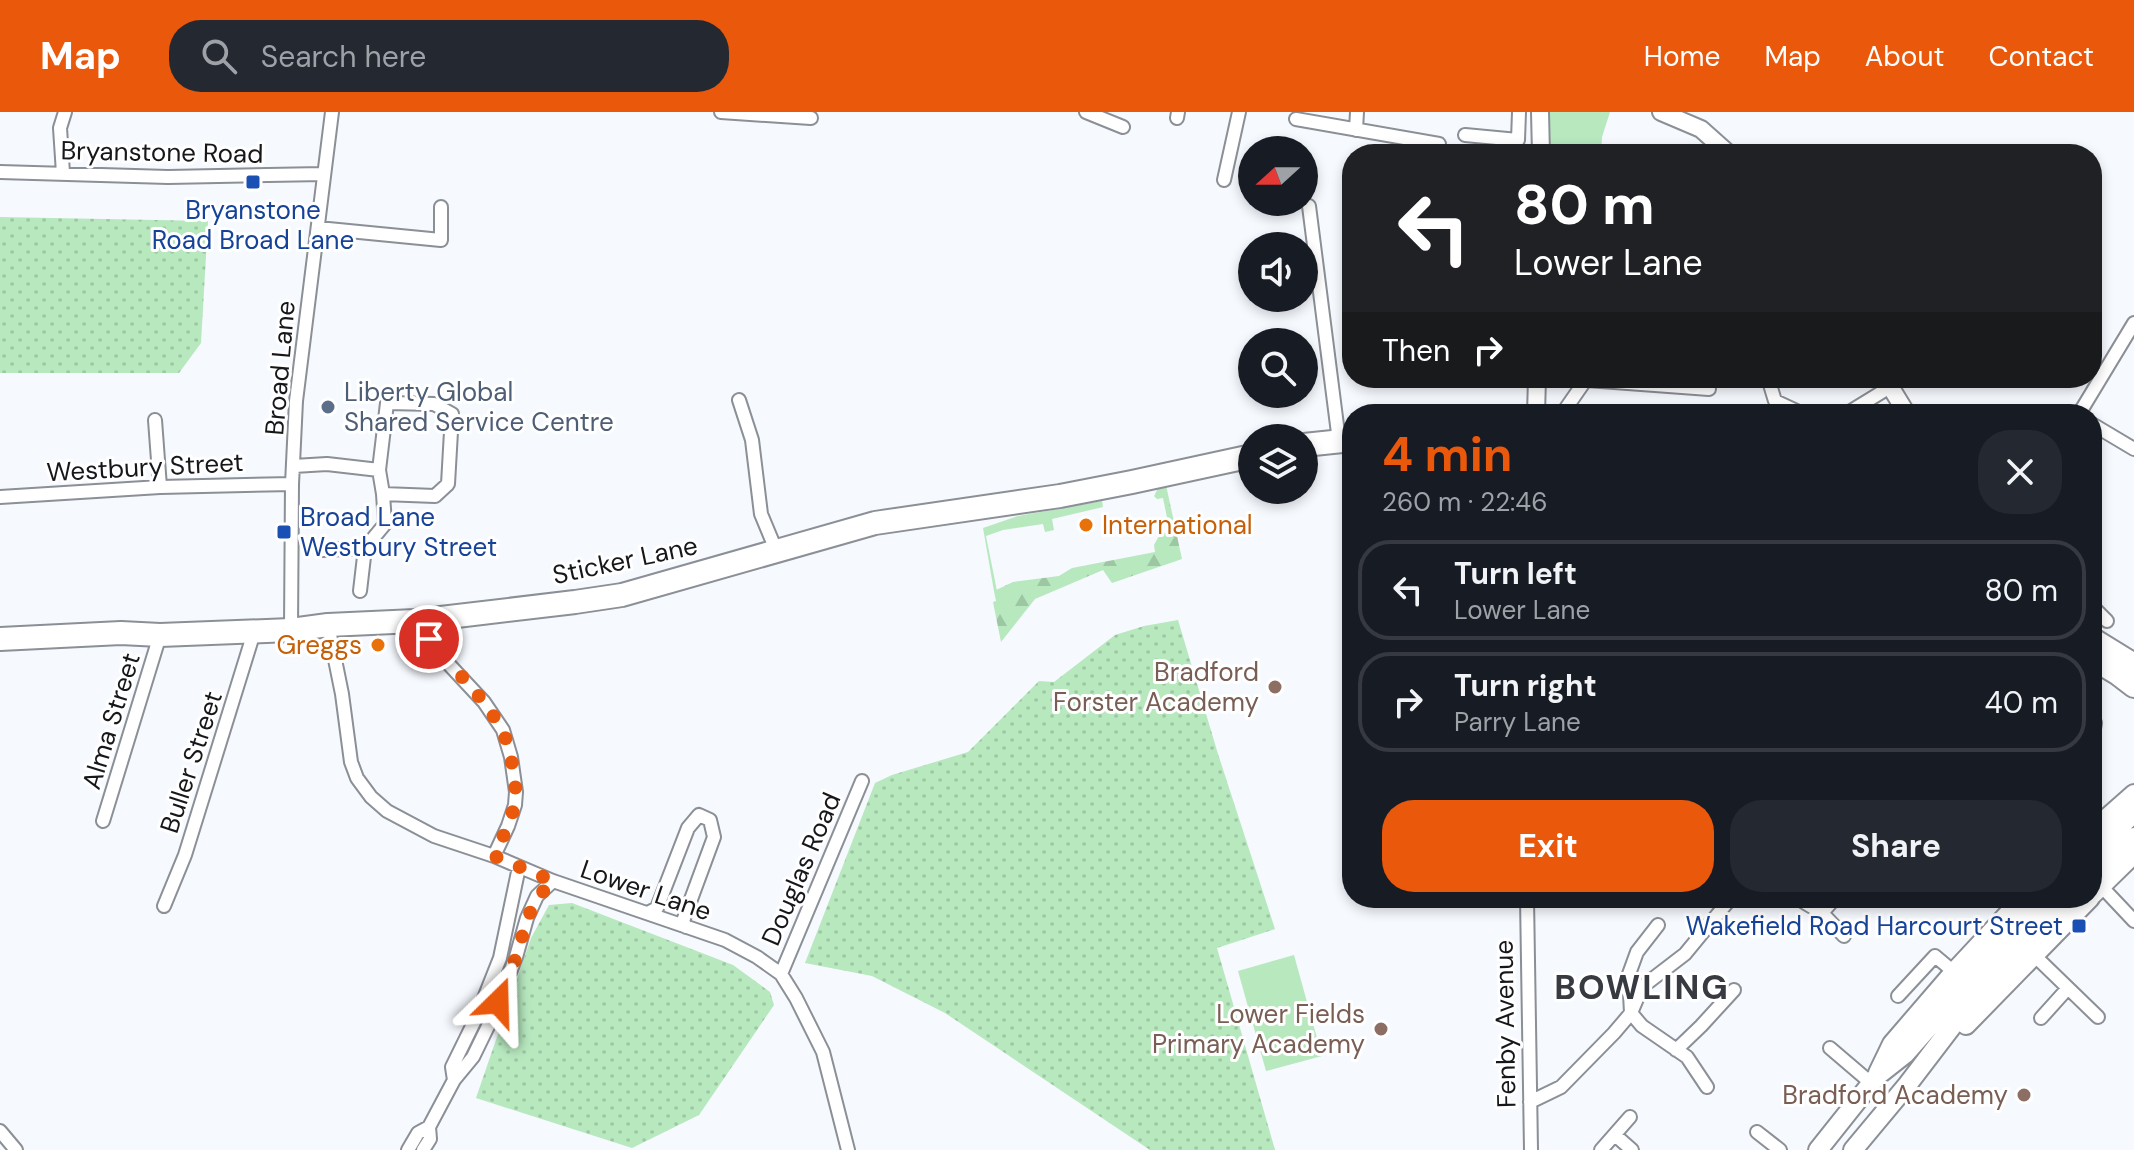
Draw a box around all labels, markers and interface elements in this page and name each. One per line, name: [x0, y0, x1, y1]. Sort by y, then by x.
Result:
search box: [169, 20, 729, 92]
text: Map: [40, 31, 121, 81]
icon: search: [197, 34, 241, 78]
text: Search here: [261, 37, 426, 76]
text: Home: [1644, 38, 1720, 75]
text: Map: [1764, 38, 1821, 75]
text: About: [1865, 38, 1944, 75]
text: Contact: [1988, 38, 2094, 75]
street label: Bryanstone Road: [60, 133, 264, 171]
north arrow: [1238, 136, 1318, 216]
map controls: [1238, 136, 1318, 504]
text: 80 m: [1514, 168, 1655, 241]
marker: Bryanstone Road Broad Lane: [244, 173, 262, 191]
icon: left: [1382, 176, 1486, 280]
place label: Bryanstone Road Broad Lane: [152, 193, 354, 257]
button: sound: [1238, 232, 1318, 312]
text: Lower Lane: [1514, 239, 1703, 286]
street label: Broad Lane: [257, 299, 303, 437]
button: search: [1238, 328, 1318, 408]
icon: right: [1466, 328, 1510, 372]
text: Then: [1382, 331, 1450, 370]
place label: Liberty Global Shared Service Centre: [344, 375, 614, 439]
marker: Liberty Global Shared Service Centre: [319, 398, 337, 416]
text: 4 min: [1382, 423, 1512, 486]
button: layers: [1238, 424, 1318, 504]
button: close: [1978, 430, 2062, 514]
street label: Westbury Street: [46, 445, 244, 489]
text: 260 m · 22:46: [1382, 485, 1547, 519]
place label: Broad Lane Westbury Street: [300, 500, 497, 564]
place label: International: [1102, 508, 1253, 542]
marker: International: [1077, 516, 1095, 534]
marker: Broad Lane Westbury Street: [275, 523, 293, 541]
street label: Sticker Lane: [549, 528, 701, 592]
text: Turn left: [1454, 554, 1577, 593]
icon: left: [1386, 568, 1430, 612]
text: 80 m: [1985, 571, 2058, 610]
text: Lower Lane: [1454, 593, 1590, 627]
pin: [395, 605, 463, 673]
icon: arrive: [407, 617, 451, 661]
place label: Greggs: [276, 628, 362, 662]
marker: Greggs: [369, 636, 387, 654]
street label: Alma Street: [74, 649, 148, 793]
place label: Bradford Forster Academy: [1053, 655, 1259, 719]
text: Turn right: [1454, 666, 1597, 705]
marker: Bradford Forster Academy: [1266, 678, 1284, 696]
icon: right: [1386, 680, 1430, 724]
text: 40 m: [1985, 683, 2058, 722]
street label: Buller Street: [152, 687, 230, 837]
text: Parry Lane: [1454, 705, 1581, 739]
street label: Douglas Road: [753, 787, 849, 951]
button: Exit: [1382, 800, 1714, 892]
button: Share: [1730, 800, 2062, 892]
street label: Lower Lane: [576, 852, 716, 928]
place label: Wakefield Road Harcourt Street: [1686, 909, 2063, 943]
marker: Wakefield Road Harcourt Street: [2070, 917, 2088, 935]
street label: Fenby Avenue: [1487, 940, 1523, 1108]
position arrow: [456, 960, 540, 1044]
district label: BOWLING: [1554, 965, 1730, 1010]
place label: Lower Fields Primary Academy: [1152, 997, 1365, 1061]
marker: Lower Fields Primary Academy: [1372, 1020, 1390, 1038]
place label: Bradford Academy: [1782, 1078, 2008, 1112]
marker: Bradford Academy: [2015, 1086, 2033, 1104]

